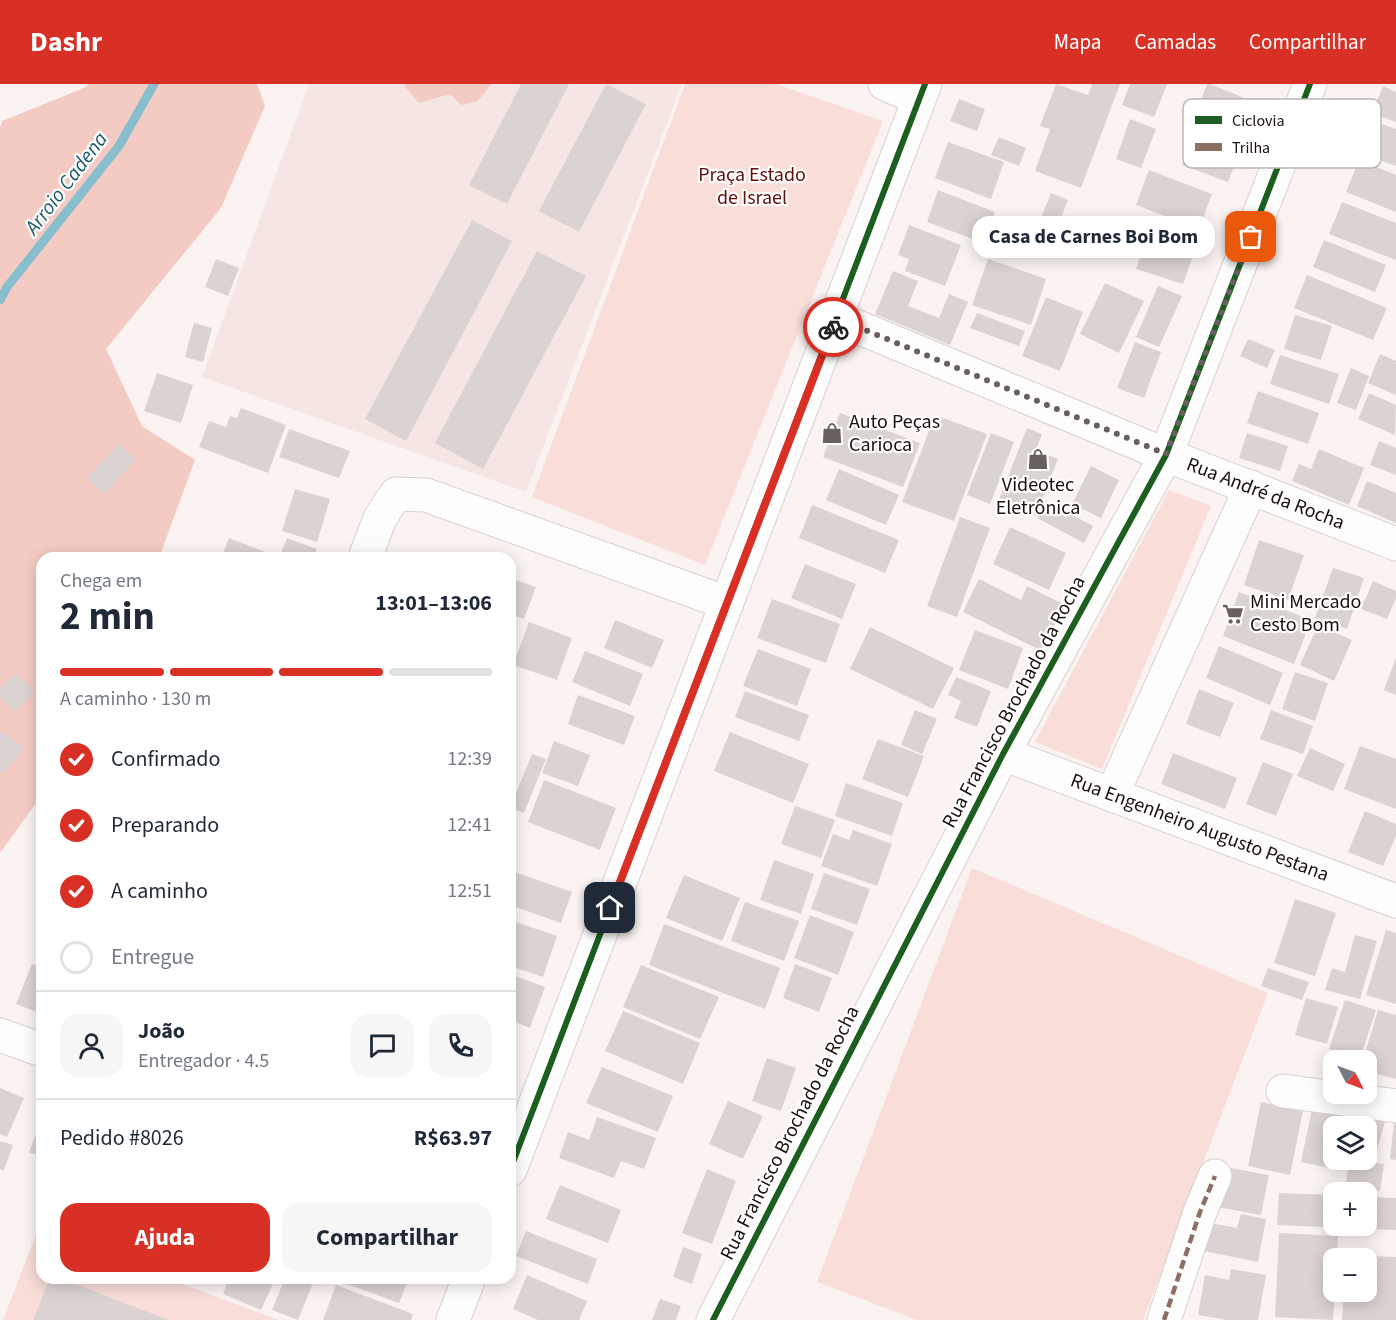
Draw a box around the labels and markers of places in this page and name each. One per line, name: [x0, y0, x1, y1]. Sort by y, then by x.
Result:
pin: [1225, 211, 1276, 262]
callout: Casa de Carnes Boi Bom: [972, 216, 1215, 258]
place label: Auto Peças Carioca: [849, 408, 940, 459]
shop icon: Auto Peças Carioca: [820, 421, 844, 445]
shop icon: Videotec Eletrônica: [1026, 447, 1050, 471]
place label: Videotec Eletrônica: [996, 471, 1080, 522]
place label: Mini Mercado Cesto Bom: [1250, 588, 1361, 639]
supermarket icon: Mini Mercado Cesto Bom: [1221, 602, 1245, 626]
pin: [584, 882, 635, 933]

